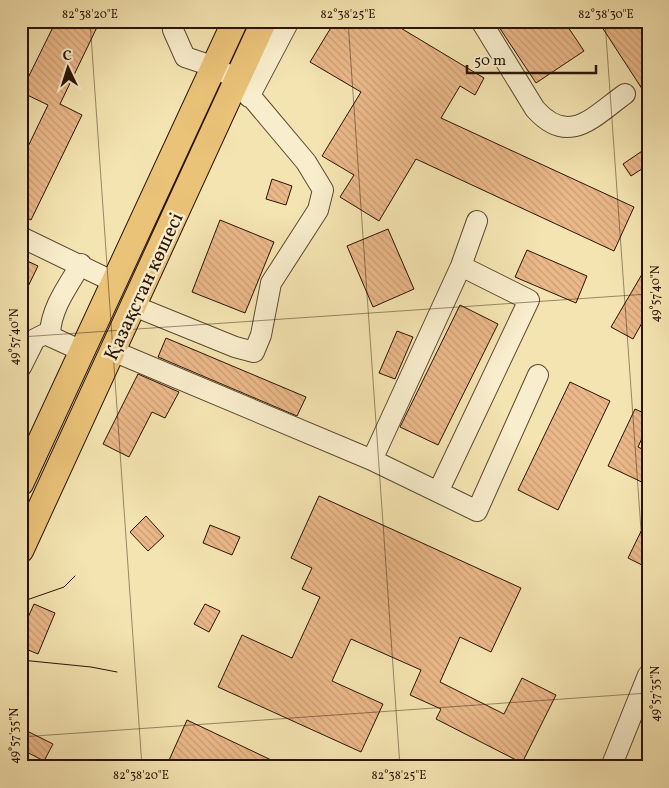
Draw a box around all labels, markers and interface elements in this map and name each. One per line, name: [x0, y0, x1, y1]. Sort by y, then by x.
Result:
text: 82°38'20"E: [62, 7, 118, 23]
text: 82°38'25"E: [321, 7, 375, 23]
text: 82°38'30"E: [578, 7, 634, 23]
north arrow: [42, 42, 92, 92]
scale bar: [467, 42, 595, 74]
text: С: [62, 47, 72, 66]
text: 50 m: [474, 51, 506, 72]
street label: Қазақстан көшесі: [98, 208, 191, 366]
text: 49°57'40"N: [648, 265, 664, 323]
text: 49°57'40"N: [7, 308, 23, 366]
text: 49°57'35"N: [648, 666, 664, 722]
text: 49°57'35"N: [7, 708, 23, 764]
text: 82°38'20"E: [113, 768, 169, 784]
text: 82°38'25"E: [372, 768, 426, 784]

